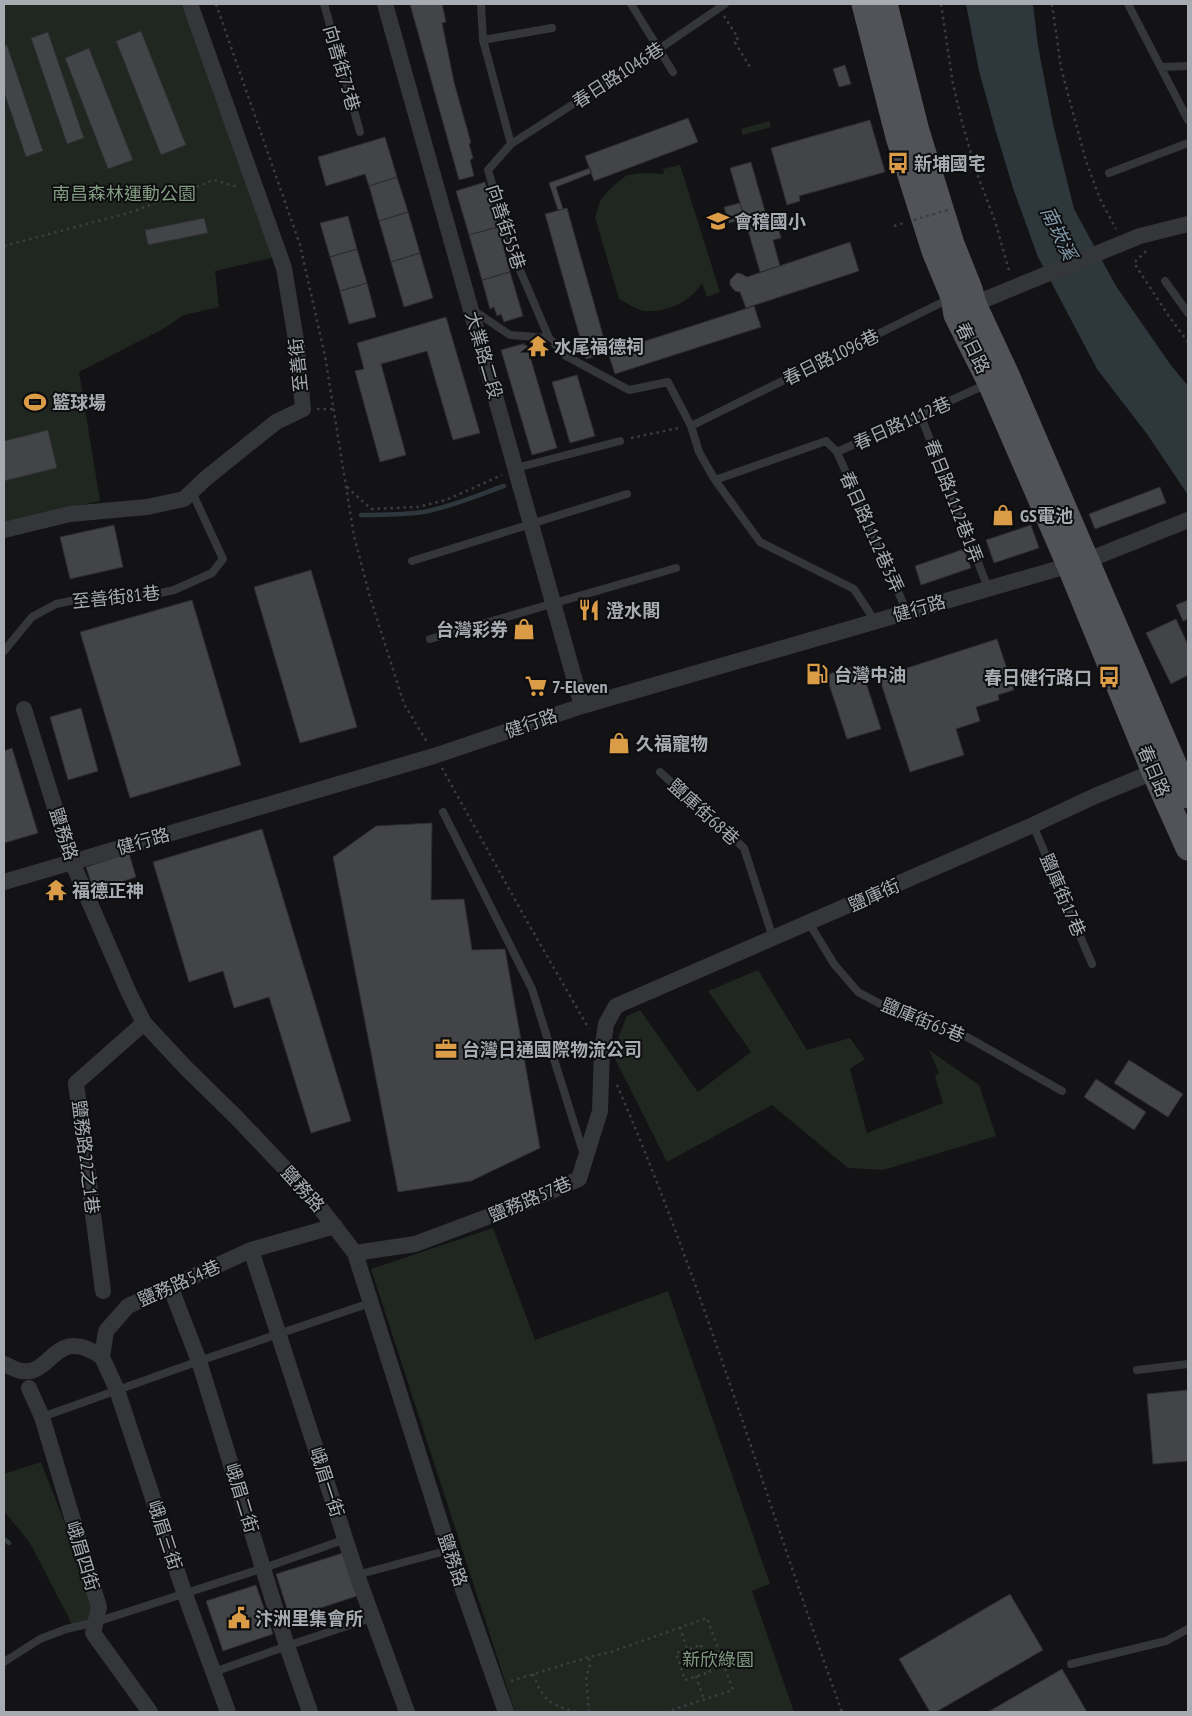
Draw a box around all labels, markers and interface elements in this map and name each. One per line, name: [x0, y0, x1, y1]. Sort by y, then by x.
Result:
street label: 向善街73巷: [319, 22, 365, 114]
street label: 春日路1046巷: [568, 37, 668, 113]
bus stop icon: 新埔國宅: [885, 150, 911, 176]
place label: 新埔國宅: [914, 152, 986, 175]
park label: 南昌森林運動公園: [52, 182, 196, 205]
street label: 向善街55巷: [481, 182, 531, 272]
water label: 南崁溪: [1036, 202, 1084, 267]
school or university icon: 會稽國小: [705, 208, 731, 234]
place label: 會稽國小: [734, 210, 806, 233]
street label: 大業路二段: [461, 309, 507, 401]
street label: 春日路: [951, 319, 995, 377]
street label: 春日路1096巷: [779, 324, 883, 390]
temple icon: 水尾福德祠: [525, 333, 551, 359]
place label: 水尾福德祠: [554, 335, 644, 358]
street label: 至善街: [284, 337, 312, 393]
sports icon: 籃球場: [22, 389, 48, 415]
place label: 籃球場: [52, 391, 106, 414]
street label: 春日路1112巷: [850, 391, 954, 455]
street label: 春日路1112巷1弄: [920, 436, 988, 566]
street label: 春日路1112巷3弄: [835, 468, 909, 596]
shop icon: GS電池: [990, 502, 1016, 528]
place label: GS電池: [1020, 504, 1073, 527]
street label: 至善街81巷: [71, 581, 161, 613]
street label: 健行路: [890, 590, 948, 626]
restaurant icon: 澄水閣: [576, 597, 602, 623]
place label: 澄水閣: [606, 599, 660, 622]
shop icon: 台灣彩券: [511, 616, 537, 642]
place label: 台灣彩券: [436, 618, 508, 641]
fuel station icon: 台灣中油: [804, 661, 830, 687]
place label: 台灣中油: [834, 663, 906, 686]
bus stop icon: 春日健行路口: [1096, 664, 1122, 690]
place label: 春日健行路口: [984, 666, 1092, 689]
supermarket icon: 7-Eleven: [523, 673, 549, 699]
place label: 7-Eleven: [552, 675, 608, 698]
street label: 健行路: [502, 703, 560, 743]
shop icon: 久福寵物: [606, 730, 632, 756]
place label: 久福寵物: [636, 732, 708, 755]
street label: 春日路: [1133, 742, 1175, 800]
street label: 鹽庫街68巷: [664, 774, 744, 850]
street label: 鹽務路: [45, 805, 83, 863]
street label: 健行路: [114, 823, 172, 859]
street label: 鹽庫街17巷: [1035, 850, 1091, 940]
street label: 鹽庫街: [845, 874, 903, 916]
temple icon: 福德正神: [43, 877, 69, 903]
place label: 福德正神: [72, 879, 144, 902]
street label: 鹽庫街65巷: [878, 993, 968, 1047]
office icon: 台灣日通國際物流公司: [433, 1036, 459, 1062]
place label: 台灣日通國際物流公司: [462, 1038, 642, 1061]
street label: 鹽務路22之1巷: [68, 1099, 104, 1215]
street label: 鹽務路: [276, 1161, 330, 1217]
street label: 鹽務路57巷: [485, 1171, 575, 1227]
street label: 鹽務路54巷: [134, 1255, 224, 1311]
street label: 峨眉一街: [305, 1444, 349, 1520]
street label: 峨眉二街: [220, 1460, 264, 1536]
street label: 峨眉三街: [143, 1497, 187, 1573]
street label: 峨眉四街: [61, 1518, 105, 1594]
street label: 鹽務路: [433, 1531, 473, 1589]
public building icon: 汴洲里集會所: [226, 1605, 252, 1631]
place label: 汴洲里集會所: [255, 1607, 363, 1630]
park label: 新欣綠園: [682, 1648, 754, 1671]

